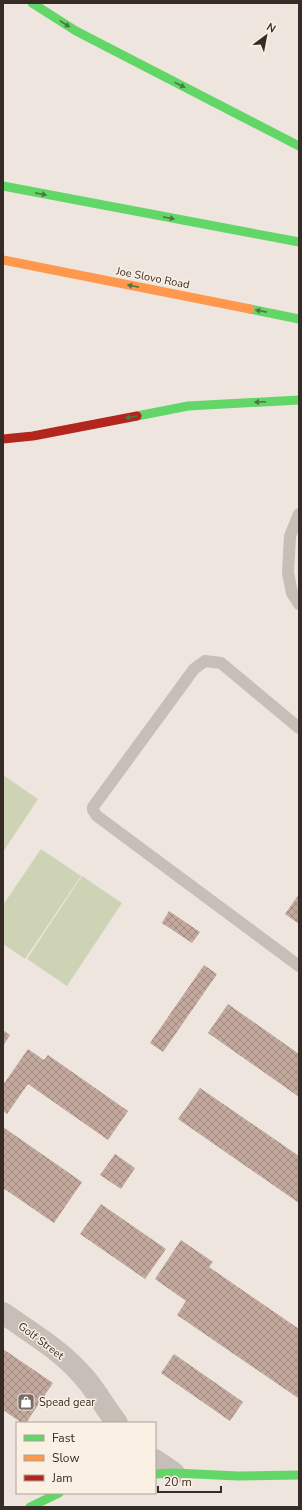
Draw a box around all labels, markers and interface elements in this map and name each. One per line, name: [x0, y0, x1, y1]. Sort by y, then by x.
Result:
north arrow: [246, 16, 286, 56]
text: N: [264, 19, 279, 36]
one-way arrow: [60, 20, 70, 28]
one-way arrow: [174, 82, 185, 88]
one-way arrow: [35, 191, 47, 197]
one-way arrow: [163, 215, 175, 221]
street label: Joe Slovo Road: [114, 263, 191, 292]
one-way arrow: [127, 283, 139, 289]
one-way arrow: [255, 308, 267, 314]
one-way arrow: [254, 399, 266, 406]
one-way arrow: [125, 414, 137, 420]
street label: Golf Street: [15, 1319, 67, 1363]
shop icon: Spead gear: [16, 1392, 36, 1412]
place label: Spead gear: [39, 1395, 95, 1410]
legend: [16, 1422, 156, 1494]
text: Fast: [52, 1430, 75, 1446]
text: Slow: [52, 1450, 80, 1466]
scale bar: [158, 1468, 221, 1494]
text: Jam: [51, 1470, 73, 1486]
text: 20 m: [164, 1474, 192, 1490]

